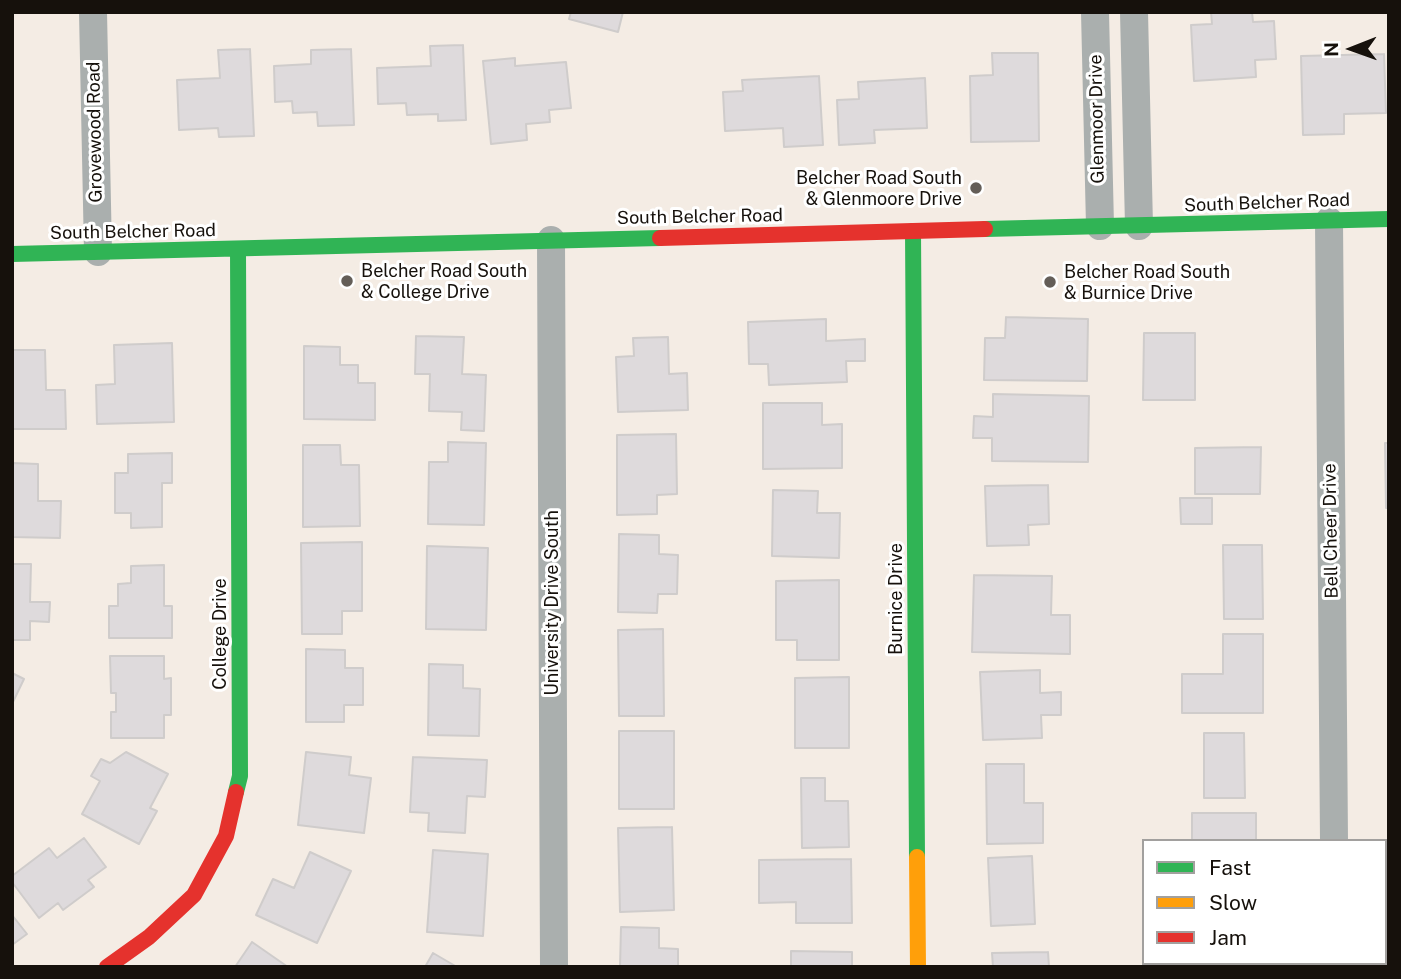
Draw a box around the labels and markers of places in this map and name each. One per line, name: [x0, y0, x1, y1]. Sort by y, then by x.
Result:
place label: Belcher Road South & Glenmoore Drive: [796, 167, 962, 210]
marker: Belcher Road South & Glenmoore Drive: [968, 180, 984, 196]
place label: Belcher Road South & College Drive: [361, 260, 527, 302]
place label: Belcher Road South & Burnice Drive: [1064, 261, 1230, 304]
marker: Belcher Road South & College Drive: [339, 273, 355, 289]
marker: Belcher Road South & Burnice Drive: [1042, 274, 1058, 290]

